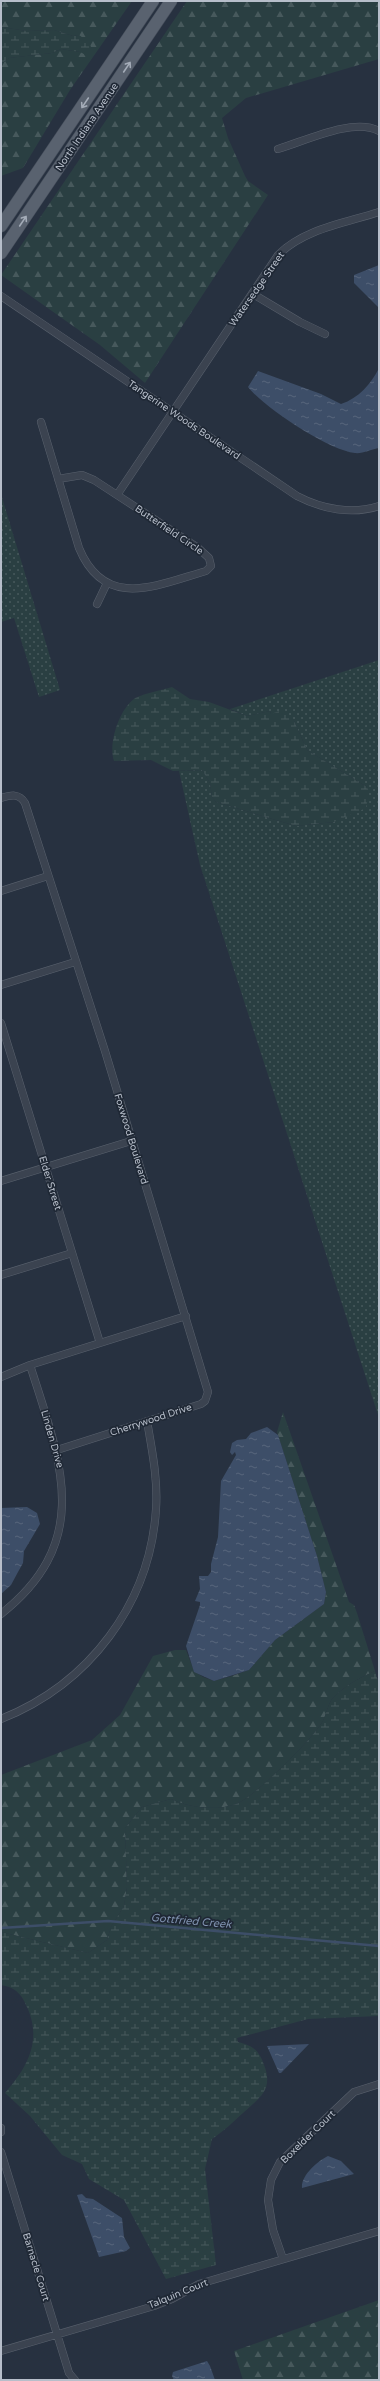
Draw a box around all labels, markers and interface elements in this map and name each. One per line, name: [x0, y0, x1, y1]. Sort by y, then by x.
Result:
one-way arrow: [123, 62, 131, 73]
street label: North Indiana Avenue: [53, 80, 121, 173]
one-way arrow: [80, 97, 88, 109]
one-way arrow: [19, 216, 27, 227]
street label: Watersedge Street: [227, 249, 287, 329]
street label: Tangerine Woods Boulevard: [125, 378, 243, 462]
street label: Butterfield Circle: [132, 503, 206, 558]
street label: Foxwood Boulevard: [112, 1092, 150, 1186]
street label: Elder Street: [36, 1155, 64, 1212]
street label: Cherrywood Drive: [109, 1401, 194, 1439]
street label: Linden Drive: [38, 1409, 66, 1470]
water label: Gottfried Creek: [150, 1911, 233, 1931]
street label: Boxelder Court: [278, 2108, 338, 2166]
street label: Barnacle Court: [20, 2231, 52, 2303]
street label: Talquin Court: [146, 2276, 210, 2311]

